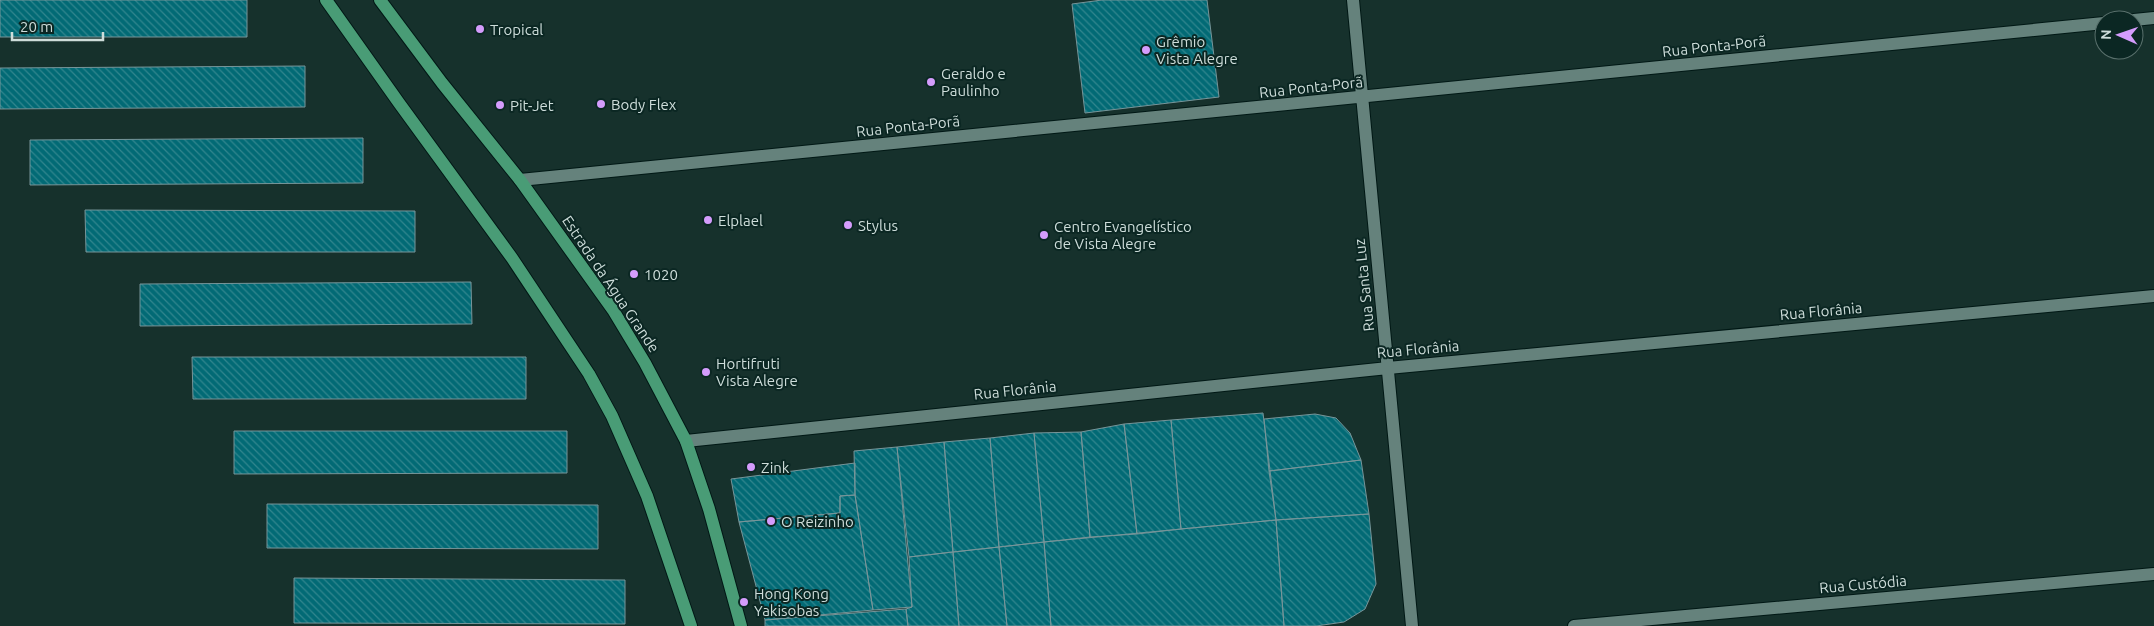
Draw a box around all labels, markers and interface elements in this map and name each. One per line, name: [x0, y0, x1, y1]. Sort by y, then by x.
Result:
scale bar: [12, 10, 104, 42]
north arrow: [2094, 10, 2144, 60]
text: 20 m: [20, 18, 53, 35]
place label: Tropical: [490, 21, 543, 38]
marker: Tropical: [474, 23, 486, 35]
text: N: [2098, 29, 2114, 40]
street label: Rua Ponta-Porã: [1661, 32, 1767, 60]
place label: Grêmio Vista Alegre: [1156, 33, 1238, 67]
marker: Grêmio Vista Alegre: [1140, 44, 1152, 56]
place label: Geraldo e Paulinho: [941, 65, 1006, 99]
street label: Rua Ponta-Porã: [1258, 73, 1364, 101]
marker: Geraldo e Paulinho: [925, 76, 937, 88]
place label: Body Flex: [611, 96, 677, 113]
place label: Pit-Jet: [510, 97, 554, 114]
marker: Body Flex: [595, 98, 607, 110]
marker: Pit-Jet: [494, 99, 506, 111]
street label: Rua Ponta-Porã: [855, 112, 961, 140]
street label: Estrada da Água Grande: [559, 212, 663, 356]
place label: Elplael: [718, 212, 763, 229]
marker: Elplael: [702, 214, 714, 226]
place label: Stylus: [858, 217, 898, 234]
place label: Centro Evangelístico de Vista Alegre: [1054, 218, 1192, 252]
marker: Stylus: [842, 219, 854, 231]
marker: Centro Evangelístico de Vista Alegre: [1038, 229, 1050, 241]
street label: Rua Santa Luz: [1351, 238, 1377, 332]
place label: 1020: [644, 266, 678, 283]
marker: 1020: [628, 268, 640, 280]
street label: Rua Florânia: [1779, 299, 1863, 323]
street label: Rua Florânia: [1376, 337, 1460, 361]
place label: Hortifruti Vista Alegre: [716, 355, 798, 389]
marker: Hortifruti Vista Alegre: [700, 366, 712, 378]
street label: Rua Florânia: [973, 377, 1057, 403]
place label: Zink: [761, 459, 790, 476]
marker: Zink: [745, 461, 757, 473]
place label: O Reizinho: [781, 513, 854, 530]
marker: O Reizinho: [765, 515, 777, 527]
street label: Rua Custódia: [1818, 572, 1908, 596]
place label: Hong Kong Yakisobas: [754, 585, 829, 619]
marker: Hong Kong Yakisobas: [738, 596, 750, 608]

